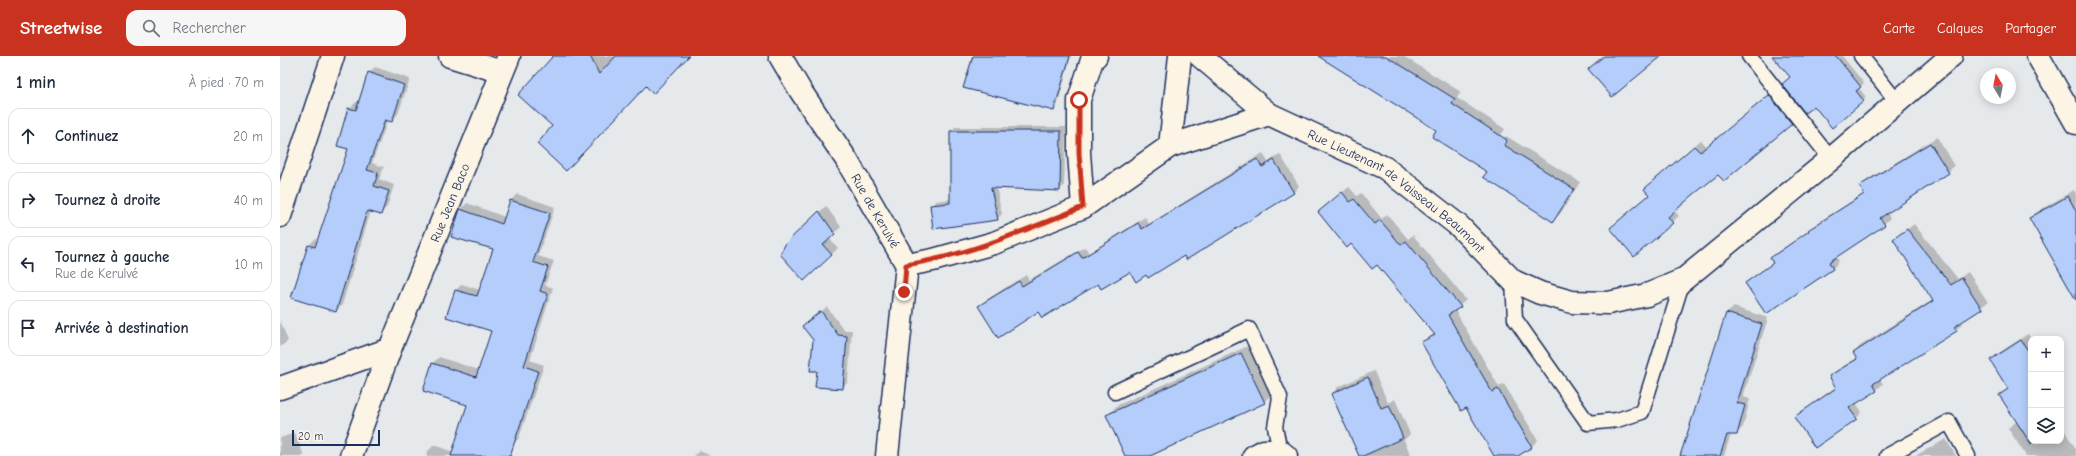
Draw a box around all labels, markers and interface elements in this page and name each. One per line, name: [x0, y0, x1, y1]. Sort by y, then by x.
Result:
search box: [126, 10, 406, 46]
text: Streetwise: [20, 17, 102, 39]
icon: search: [140, 17, 162, 39]
text: Rechercher: [172, 19, 246, 37]
text: Carte: [1883, 20, 1915, 37]
text: Calques: [1937, 20, 1983, 37]
text: Partager: [2005, 20, 2056, 37]
north arrow: [1980, 68, 2016, 104]
text: 1 min: [16, 73, 56, 92]
text: À pied · 70 m: [189, 75, 264, 90]
route start: [1070, 91, 1088, 109]
icon: ahead: [17, 125, 39, 147]
street label: Rue Lieutenant de Vaisseau Beaumont: [1306, 126, 1489, 256]
text: Continuez: [55, 127, 118, 145]
text: 20 m: [233, 129, 263, 144]
street label: Rue Jean Baco: [427, 161, 472, 244]
street label: Rue de Kerulvé: [848, 171, 903, 251]
icon: right: [17, 189, 39, 211]
text: Tournez à droite: [55, 191, 160, 209]
text: 40 m: [234, 193, 263, 208]
text: Tournez à gauche: [55, 248, 169, 266]
icon: left: [17, 253, 39, 275]
text: 10 m: [235, 257, 263, 272]
text: Rue de Kerulvé: [55, 266, 138, 281]
route end: [895, 283, 913, 301]
icon: arrive: [17, 317, 39, 339]
text: Arrivée à destination: [55, 319, 189, 337]
map controls: [2028, 336, 2064, 444]
button: +: [2028, 336, 2064, 372]
button: −: [2028, 372, 2064, 408]
button: layers: [2028, 408, 2064, 444]
scale bar: [292, 428, 380, 447]
text: 20 m: [298, 430, 323, 443]

